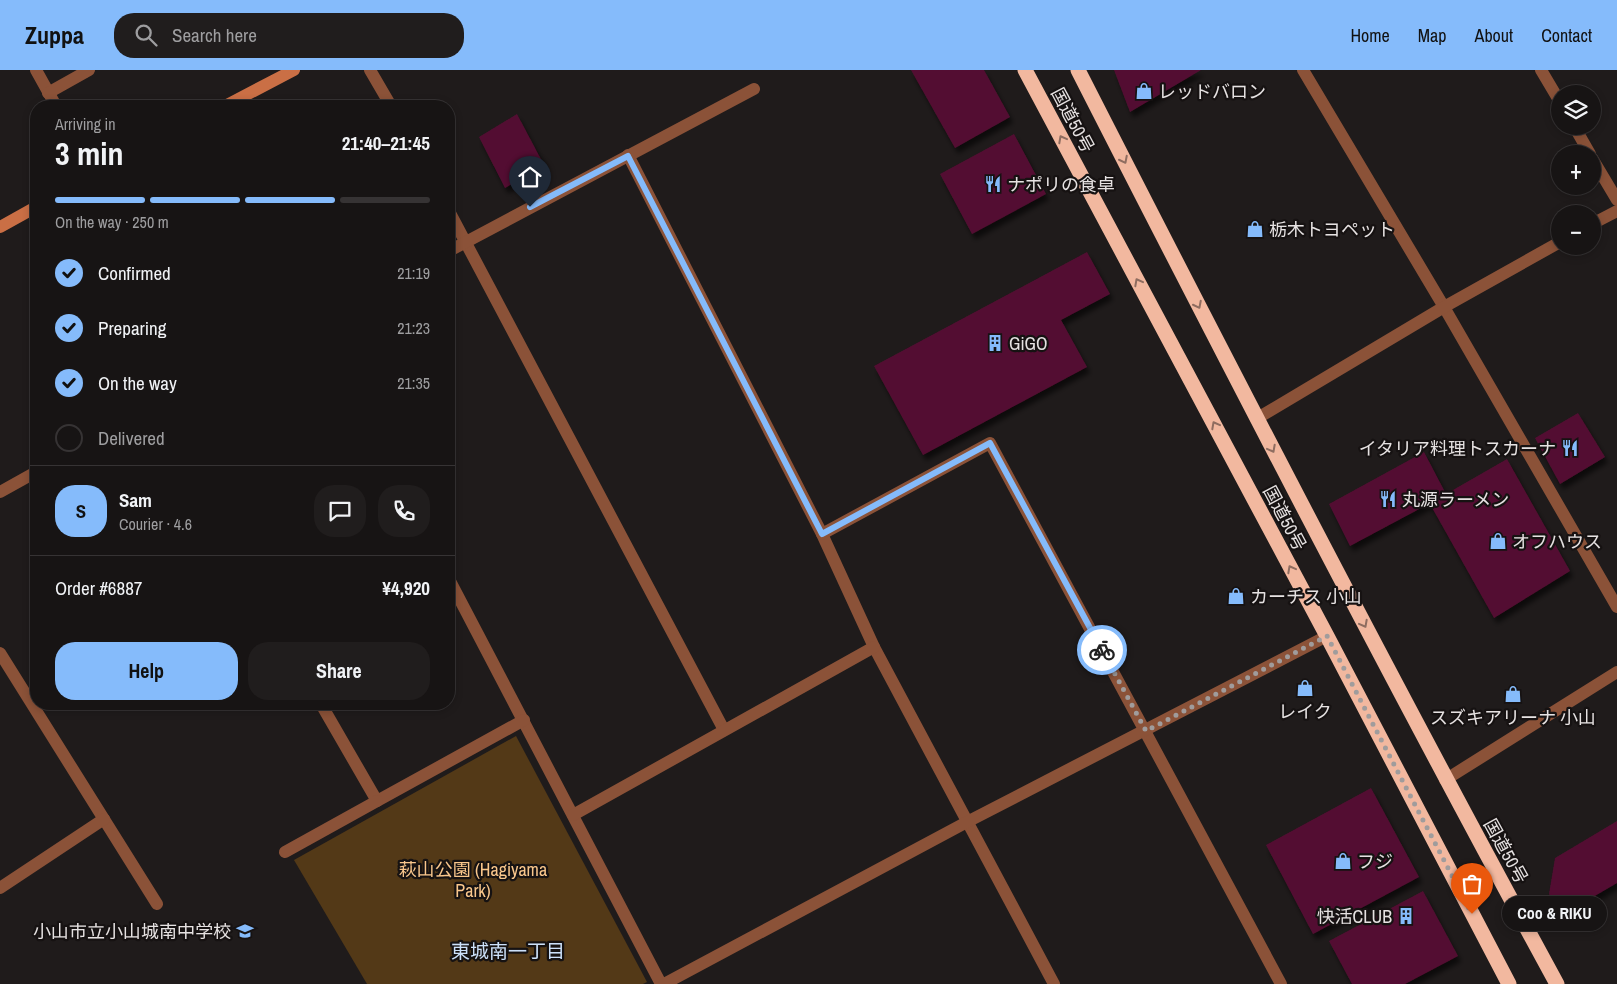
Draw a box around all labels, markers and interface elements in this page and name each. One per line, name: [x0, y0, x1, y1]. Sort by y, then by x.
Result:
search box: [114, 13, 464, 58]
text: Zuppa: [25, 19, 84, 51]
icon: search: [132, 21, 160, 49]
text: Search here: [172, 22, 257, 48]
text: Home: [1350, 23, 1390, 48]
text: Map: [1418, 23, 1447, 48]
text: About: [1475, 23, 1513, 48]
text: Contact: [1541, 23, 1592, 48]
place label: レッドバロン: [1158, 79, 1266, 104]
shop icon: レッドバロン: [1134, 81, 1154, 101]
street label: 国道50号: [1045, 83, 1101, 157]
map controls: [1551, 85, 1601, 255]
button: layers: [1551, 85, 1601, 135]
text: Arriving in: [55, 113, 116, 135]
text: 21:40–21:45: [342, 130, 430, 156]
text: 3 min: [55, 132, 124, 175]
one-way arrow: [1058, 135, 1068, 144]
button: +: [1551, 145, 1601, 195]
one-way arrow: [1118, 155, 1128, 164]
pin: [509, 156, 551, 207]
icon: home: [516, 163, 544, 191]
place label: ナポリの食卓: [1007, 172, 1115, 197]
restaurant icon: ナポリの食卓: [983, 174, 1003, 194]
button: −: [1551, 205, 1601, 255]
text: On the way · 250 m: [55, 211, 169, 233]
place label: 栃木トヨペット: [1269, 217, 1395, 242]
shop icon: 栃木トヨペット: [1245, 219, 1265, 239]
icon: check: [55, 259, 83, 287]
text: Confirmed: [98, 260, 171, 286]
text: 21:19: [397, 262, 430, 284]
one-way arrow: [1134, 278, 1144, 287]
one-way arrow: [1192, 300, 1202, 309]
icon: check: [55, 314, 83, 342]
text: Preparing: [98, 315, 166, 341]
text: 21:23: [397, 317, 430, 339]
place label: GiGO: [1009, 331, 1048, 356]
building icon: GiGO: [985, 333, 1005, 353]
icon: check: [55, 369, 83, 397]
text: On the way: [98, 370, 177, 396]
text: 21:35: [397, 372, 430, 394]
one-way arrow: [1211, 422, 1221, 431]
text: Delivered: [98, 425, 165, 451]
place label: イタリア料理トスカーナ: [1359, 436, 1556, 461]
restaurant icon: イタリア料理トスカーナ: [1560, 438, 1580, 458]
one-way arrow: [1266, 444, 1276, 453]
street label: 国道50号: [1257, 481, 1313, 555]
button: chat: [314, 485, 366, 537]
button: phone: [378, 485, 430, 537]
text: Sam: [119, 487, 152, 513]
place label: 丸源ラーメン: [1402, 487, 1509, 512]
restaurant icon: 丸源ラーメン: [1378, 489, 1398, 509]
text: S: [76, 498, 86, 524]
text: Courier · 4.6: [119, 513, 192, 535]
place label: オフハウス: [1512, 529, 1602, 554]
shop icon: オフハウス: [1488, 531, 1508, 551]
one-way arrow: [1287, 565, 1297, 574]
text: Order #6887: [55, 575, 142, 601]
text: ¥4,920: [382, 575, 430, 601]
place label: カーチス 小山: [1250, 584, 1362, 609]
shop icon: カーチス 小山: [1226, 586, 1246, 606]
one-way arrow: [1358, 619, 1368, 628]
courier: [1077, 625, 1127, 675]
icon: bike: [1088, 636, 1116, 664]
button: Help: [55, 642, 238, 700]
button: Share: [248, 642, 430, 700]
shop icon: レイク: [1295, 678, 1315, 698]
shop icon: スズキアリーナ 小山: [1503, 684, 1523, 704]
place label: レイク: [1278, 699, 1332, 724]
place label: スズキアリーナ 小山: [1430, 705, 1596, 730]
street label: 国道50号: [1478, 814, 1534, 888]
place label: フジ: [1357, 849, 1393, 874]
shop icon: フジ: [1333, 851, 1353, 871]
park label: 萩山公園 (Hagiyama Park): [399, 857, 547, 903]
pin: [1451, 863, 1493, 914]
icon: bag: [1458, 870, 1486, 898]
callout: Coo & RIKU: [1502, 896, 1607, 932]
text: Coo & RIKU: [1517, 902, 1592, 924]
place label: 快活CLUB: [1317, 904, 1392, 929]
building icon: 快活CLUB: [1396, 906, 1416, 926]
place label: 小山市立小山城南中学校: [33, 919, 231, 944]
school or university icon: 小山市立小山城南中学校: [235, 921, 255, 941]
district label: 東城南一丁目: [451, 938, 565, 964]

